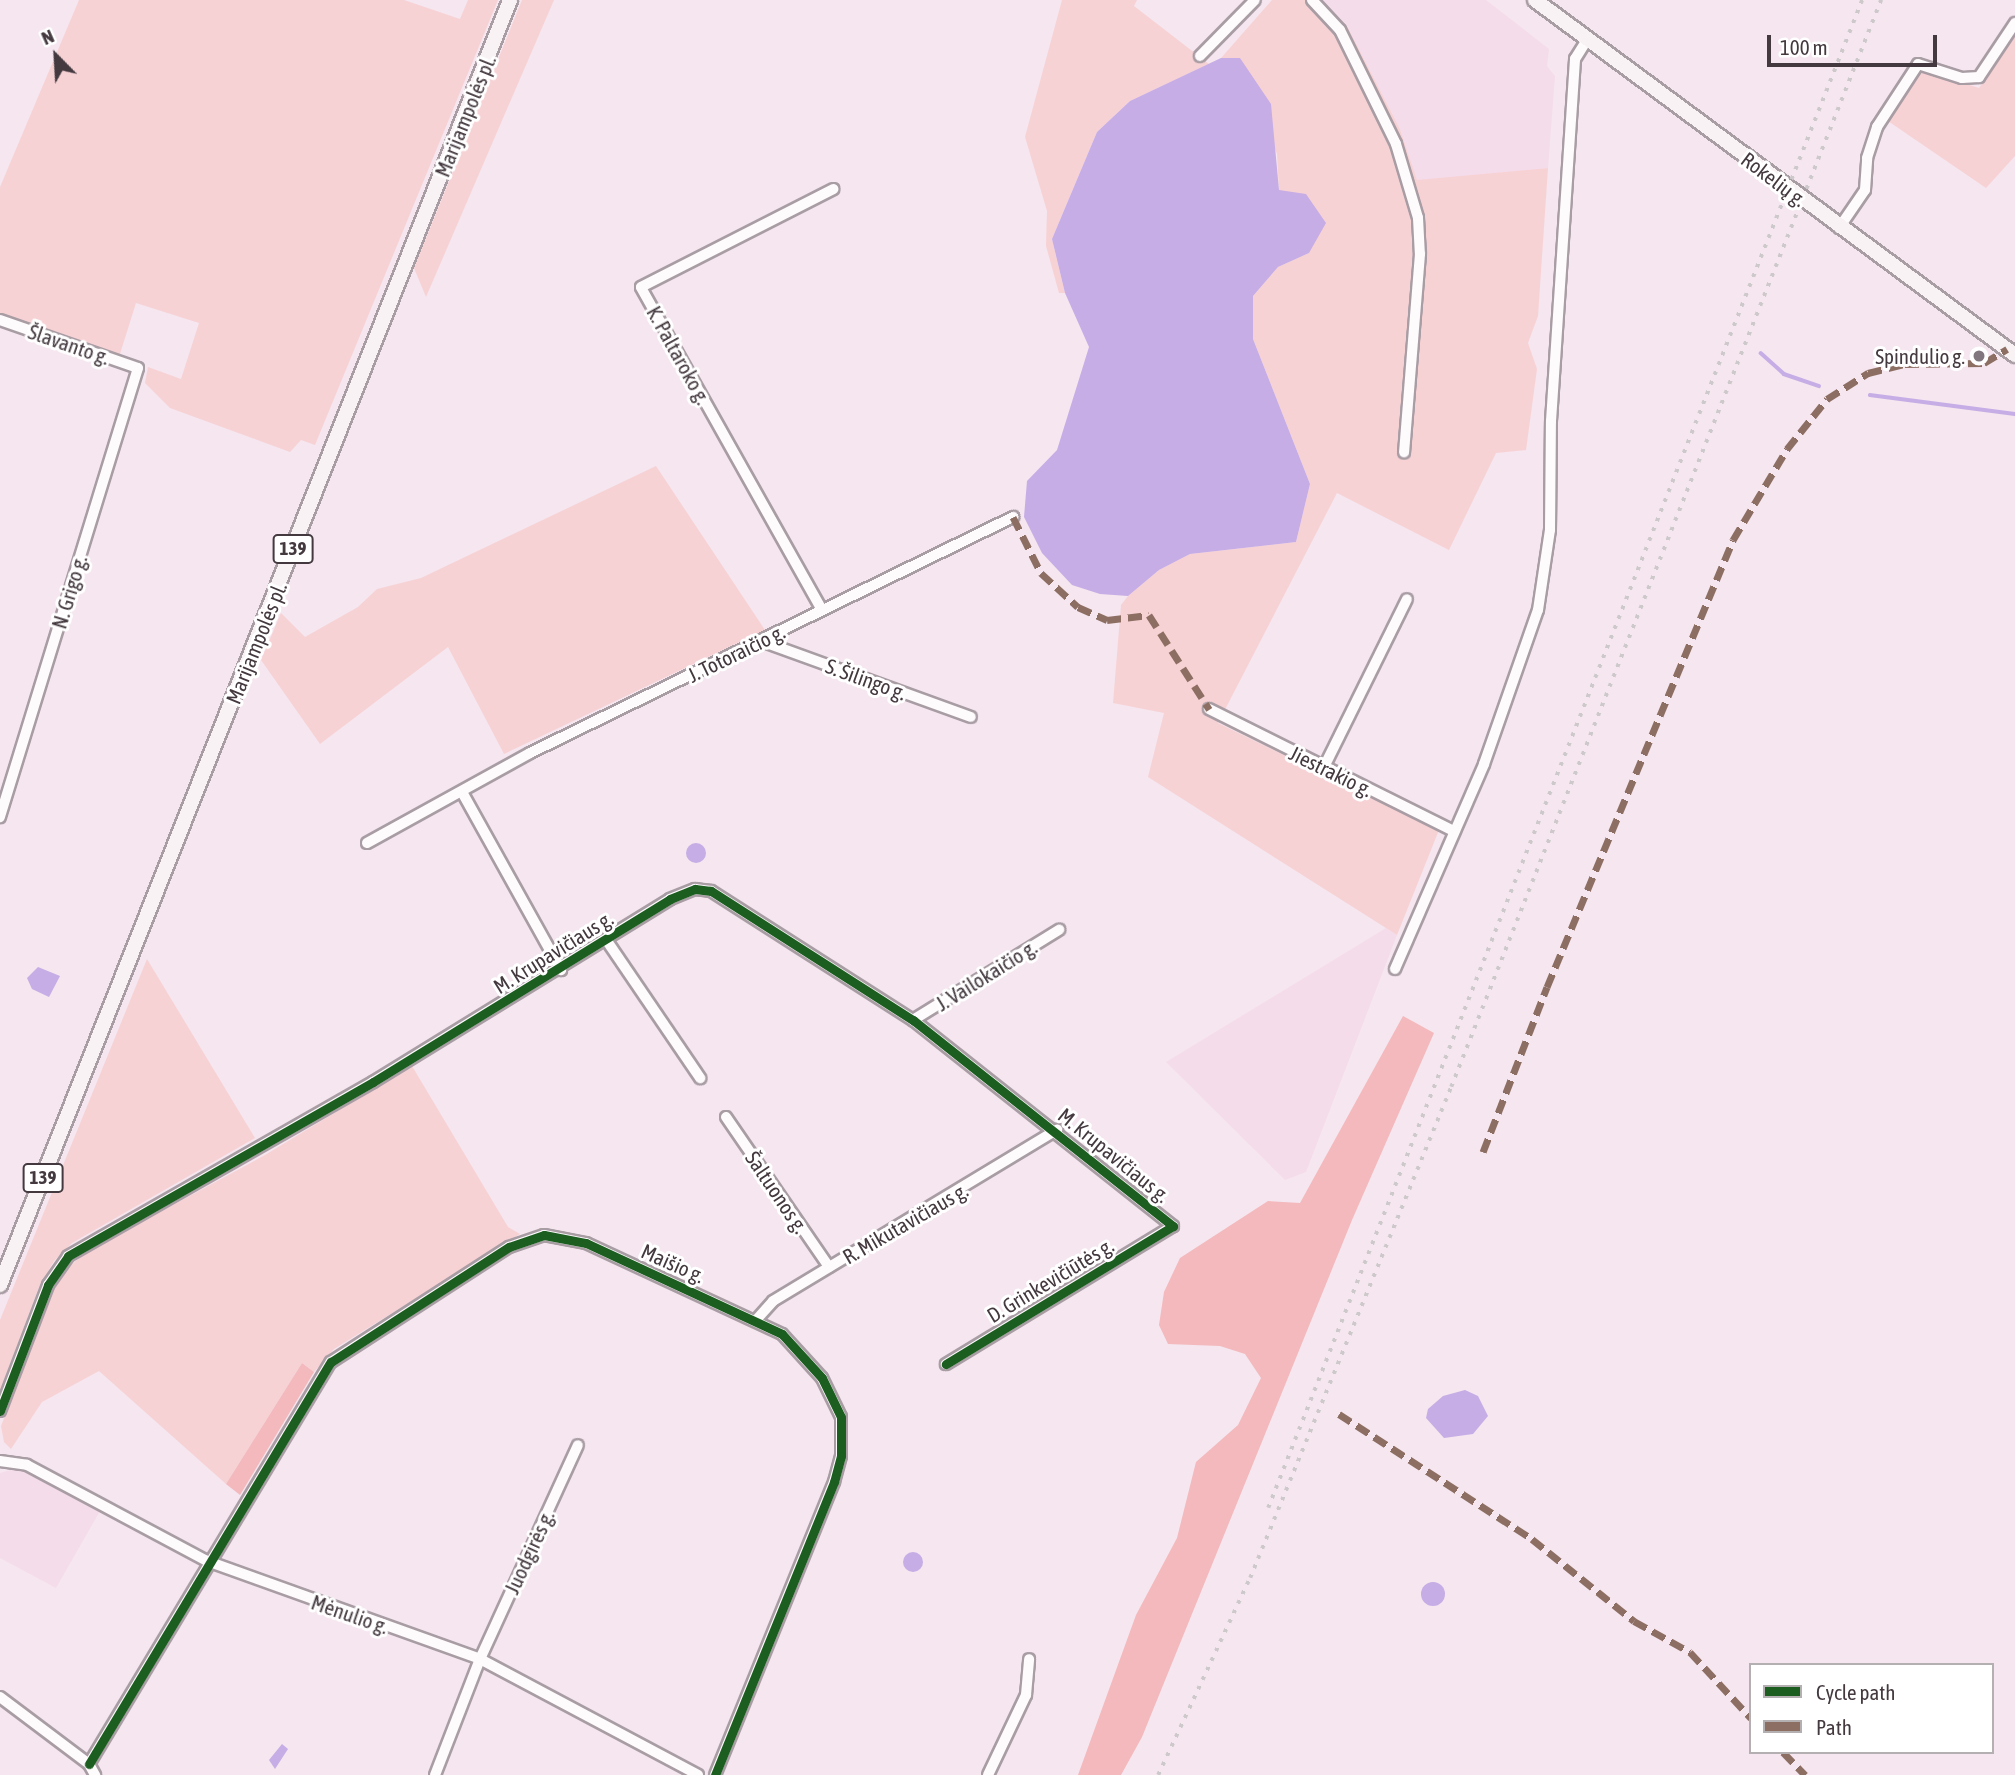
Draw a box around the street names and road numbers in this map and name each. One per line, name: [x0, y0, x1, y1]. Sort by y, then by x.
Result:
street label: Marijampolės pl.: [429, 52, 501, 180]
street label: Rokelių g.: [1737, 146, 1811, 212]
street label: K. Paltaroko g.: [642, 302, 716, 408]
street label: Šlavanto g.: [25, 318, 113, 370]
road number: 139: [272, 534, 314, 564]
street label: N. Grigo g.: [46, 552, 92, 632]
street label: Marijampolės pl.: [220, 579, 292, 707]
street label: J. Totoraičio g.: [683, 619, 789, 687]
street label: S. Šilingo g.: [822, 653, 910, 705]
street label: Jiestrakio g.: [1285, 740, 1377, 802]
street label: M. Krupavičiaus g.: [489, 905, 617, 999]
street label: J. Vailokaičio g.: [931, 934, 1041, 1016]
street label: M. Krupavičiaus g.: [1053, 1102, 1175, 1208]
street label: Šaltuonos g.: [740, 1146, 814, 1238]
road number: 139: [22, 1162, 64, 1194]
street label: R. Mikutavičiaus g.: [838, 1177, 972, 1269]
street label: D. Grinkevičiūtės g.: [982, 1232, 1118, 1328]
street label: Maišio g.: [638, 1238, 708, 1288]
street label: Juodgirės g.: [499, 1506, 559, 1598]
street label: Mėnulio g.: [308, 1589, 392, 1639]

